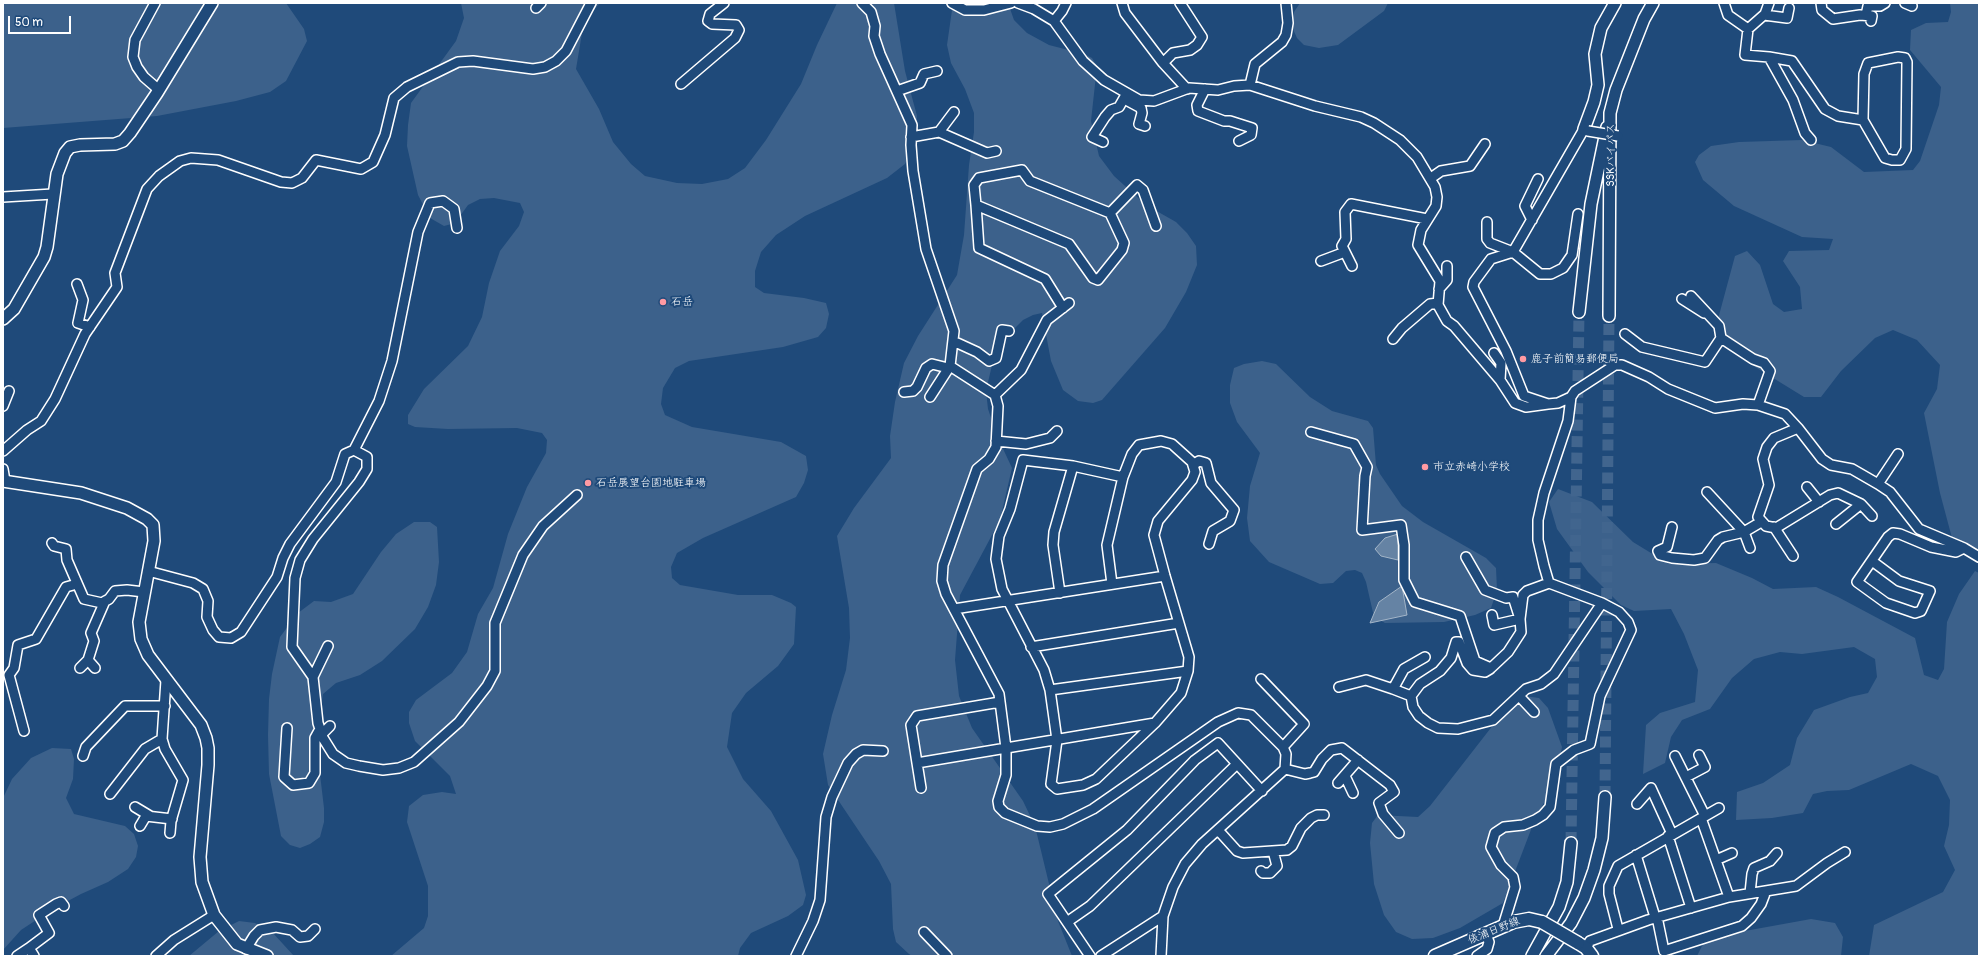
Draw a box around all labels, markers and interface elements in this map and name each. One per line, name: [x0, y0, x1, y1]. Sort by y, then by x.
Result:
scale bar: [10, 8, 73, 34]
text: 50 m: [15, 15, 43, 30]
street label: SSKバイパス: [1604, 123, 1618, 187]
place label: 石岳: [671, 295, 693, 309]
marker: 石岳: [658, 297, 668, 307]
place label: 鹿子前簡易郵便局: [1531, 352, 1619, 366]
marker: 鹿子前簡易郵便局: [1518, 354, 1528, 364]
place label: 市立赤崎小学校: [1433, 460, 1510, 474]
marker: 市立赤崎小学校: [1420, 462, 1430, 472]
place label: 石岳展望台園地駐車場: [596, 476, 706, 490]
marker: 石岳展望台園地駐車場: [583, 478, 593, 488]
street label: 俵浦日野線: [1466, 915, 1522, 947]

